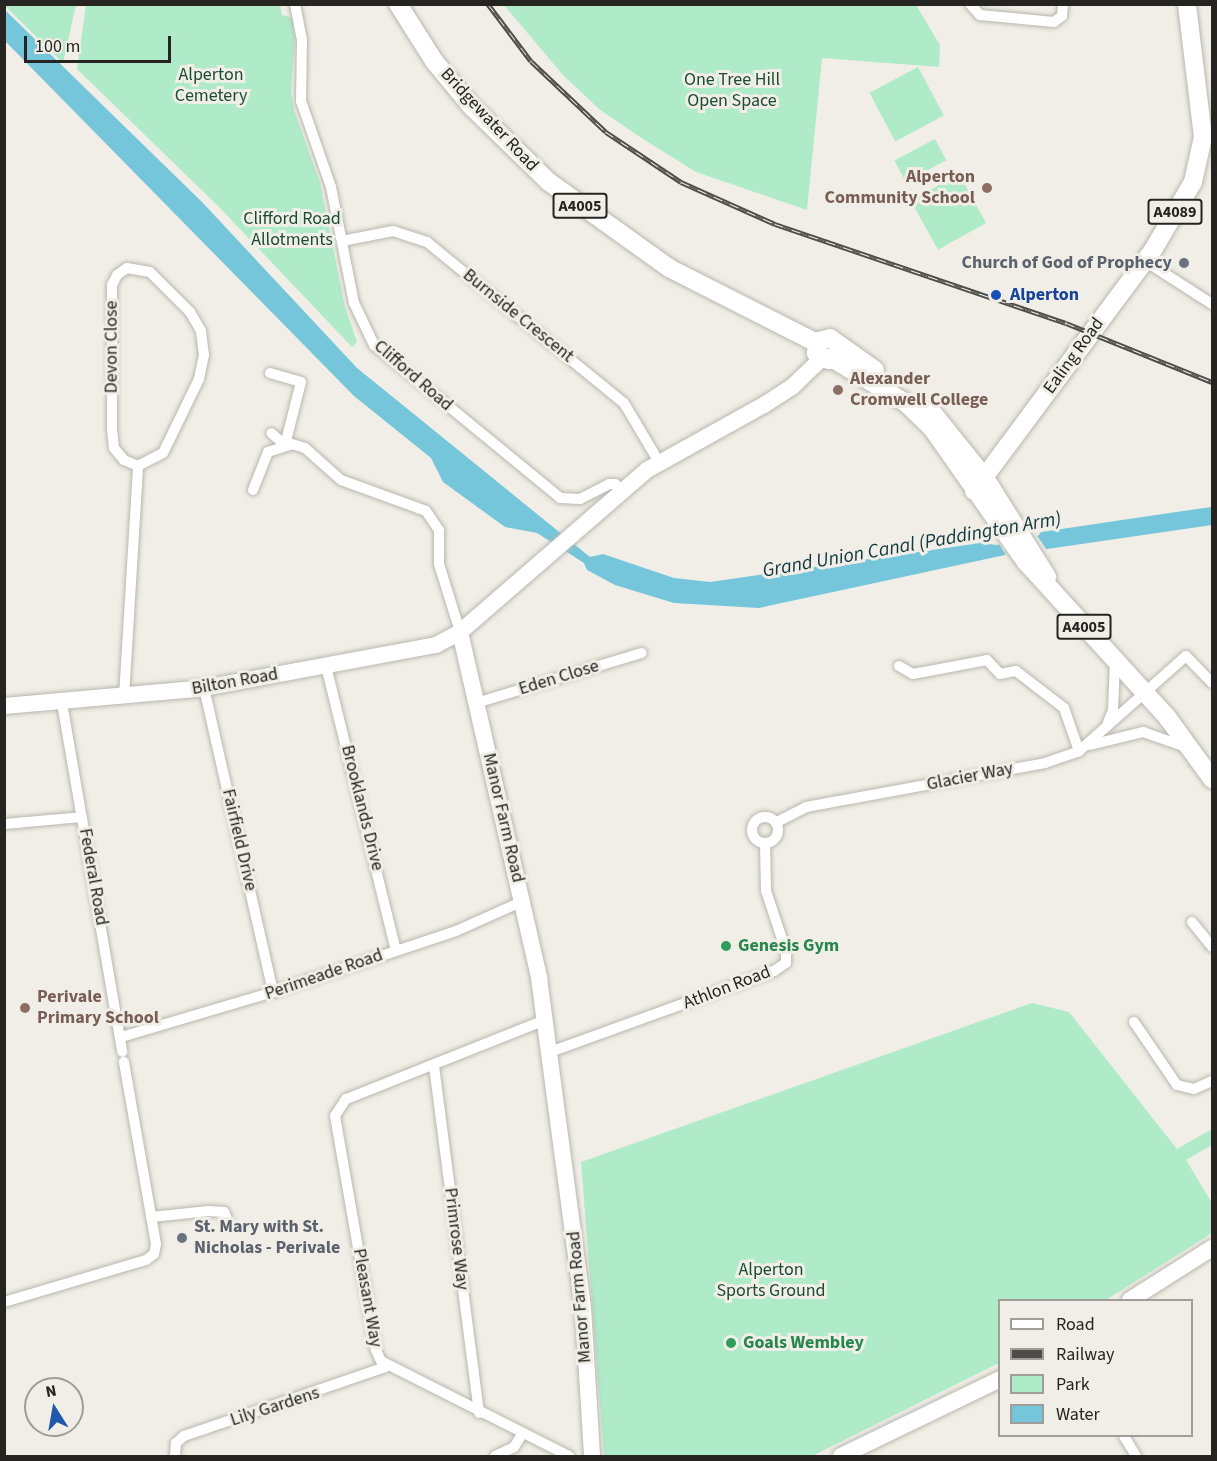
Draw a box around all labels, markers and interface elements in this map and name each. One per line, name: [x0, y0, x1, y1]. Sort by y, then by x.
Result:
scale bar: [27, 24, 174, 62]
text: 100 m: [35, 34, 80, 59]
street label: Bridgewater Road: [435, 64, 543, 176]
park label: Alperton Cemetery: [175, 65, 247, 107]
park label: One Tree Hill Open Space: [684, 70, 780, 112]
place label: Alperton Community School: [824, 167, 975, 210]
marker: Alperton Community School: [980, 181, 994, 195]
road number: A4005: [552, 193, 608, 219]
road number: A4089: [1146, 199, 1204, 225]
park label: Clifford Road Allotments: [243, 209, 341, 252]
place label: Church of God of Prophecy: [962, 252, 1172, 274]
marker: Church of God of Prophecy: [1177, 256, 1191, 270]
street label: Burnside Crescent: [458, 265, 578, 367]
place label: Alperton: [1010, 284, 1079, 306]
marker: Alperton: [987, 286, 1005, 304]
street label: Devon Close: [101, 301, 123, 393]
street label: Ealing Road: [1039, 314, 1109, 398]
street label: Clifford Road: [369, 336, 457, 416]
place label: Alexander Cromwell College: [850, 369, 988, 412]
marker: Alexander Cromwell College: [831, 383, 845, 397]
water label: Grand Union Canal (Paddington Arm): [761, 507, 1063, 583]
road number: A4005: [1056, 614, 1112, 640]
street label: Eden Close: [516, 656, 602, 700]
street label: Bilton Road: [190, 664, 280, 700]
street label: Brooklands Drive: [336, 743, 388, 873]
street label: Manor Farm Road: [478, 751, 528, 885]
street label: Glacier Way: [925, 758, 1015, 796]
street label: Fairfield Drive: [217, 787, 261, 893]
street label: Federal Road: [74, 827, 112, 927]
place label: Genesis Gym: [738, 935, 839, 957]
marker: Genesis Gym: [719, 939, 733, 953]
street label: Perimeade Road: [262, 945, 386, 1005]
street label: Athlon Road: [680, 961, 774, 1015]
place label: Perivale Primary School: [37, 987, 159, 1030]
marker: Perivale Primary School: [18, 1001, 32, 1015]
street label: Primrose Way: [439, 1187, 473, 1291]
place label: St. Mary with St. Nicholas - Perivale: [194, 1217, 340, 1260]
street label: Manor Farm Road: [563, 1230, 597, 1364]
marker: St. Mary with St. Nicholas - Perivale: [175, 1231, 189, 1245]
street label: Pleasant Way: [348, 1247, 386, 1349]
park label: Alperton Sports Ground: [716, 1260, 826, 1302]
legend: [998, 1299, 1193, 1437]
text: Road: [1056, 1312, 1095, 1337]
place label: Goals Wembley: [743, 1332, 864, 1354]
marker: Goals Wembley: [724, 1336, 738, 1350]
text: Railway: [1056, 1342, 1115, 1367]
text: Park: [1056, 1372, 1090, 1397]
north arrow: [24, 1377, 84, 1437]
text: N: [44, 1379, 58, 1403]
street label: Lily Gardens: [228, 1382, 322, 1432]
text: Water: [1056, 1402, 1100, 1427]

